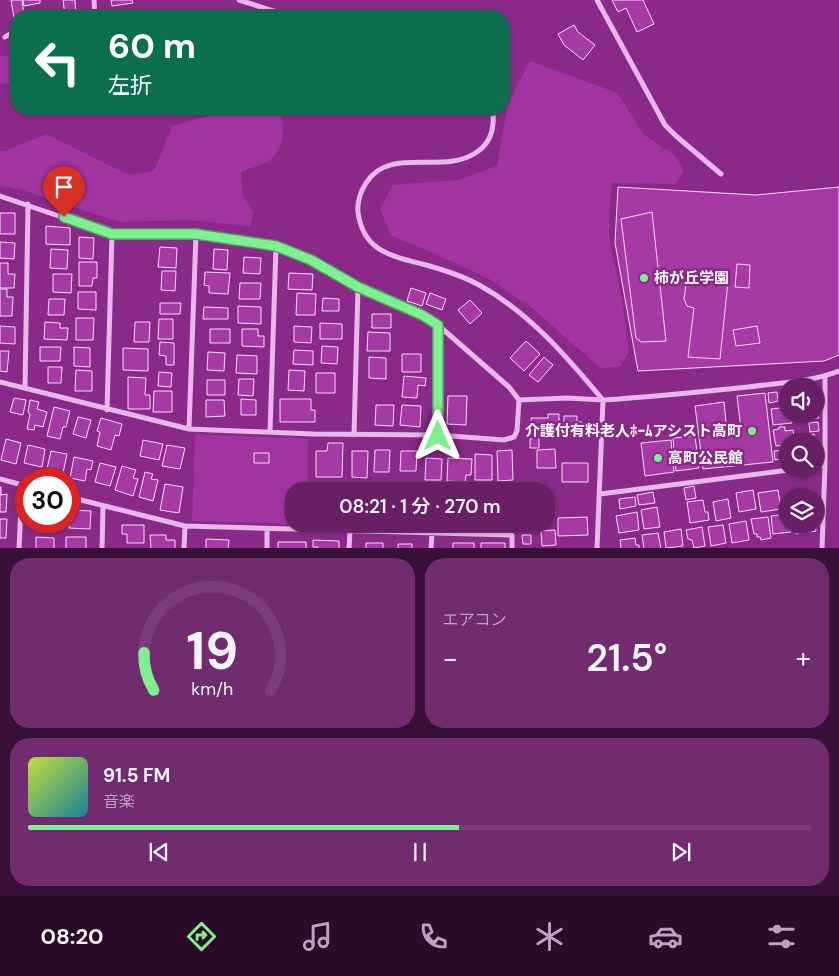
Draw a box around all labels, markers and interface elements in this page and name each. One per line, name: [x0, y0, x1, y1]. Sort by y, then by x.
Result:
text: 60 m: [108, 23, 196, 69]
icon: left: [25, 30, 90, 95]
text: 左折: [108, 71, 152, 100]
pin: [43, 166, 85, 217]
icon: arrive: [50, 173, 78, 201]
place label: 柿が丘学園: [654, 268, 729, 288]
marker: 柿が丘学園: [638, 272, 650, 284]
map controls: [779, 378, 824, 533]
button: sound: [779, 378, 824, 423]
position arrow: [411, 409, 463, 461]
place label: 介護付有料老人ﾎｰﾑアシスト高町: [525, 421, 742, 441]
marker: 介護付有料老人ﾎｰﾑアシスト高町: [746, 425, 758, 437]
button: search: [779, 433, 824, 478]
place label: 高町公民館: [668, 448, 743, 468]
marker: 高町公民館: [652, 452, 664, 464]
speed limit sign: 30: [15, 468, 80, 533]
button: layers: [779, 488, 824, 533]
text: 08:21 · 1 分 · 270 m: [339, 494, 501, 519]
text: エアコン: [443, 609, 507, 630]
text: 19: [186, 617, 238, 685]
text: 21.5°: [586, 633, 667, 683]
text: −: [443, 640, 458, 677]
text: +: [796, 640, 811, 677]
text: km/h: [191, 677, 233, 701]
text: 91.5 FM: [103, 763, 170, 788]
text: 音楽: [103, 791, 135, 812]
icon: previous: [145, 838, 173, 866]
icon: pause: [406, 838, 434, 866]
icon: next: [667, 838, 695, 866]
icon: directions: [184, 919, 219, 954]
icon: music: [300, 919, 335, 954]
icon: phone: [416, 919, 451, 954]
icon: climate: [532, 919, 567, 954]
icon: car: [648, 919, 683, 954]
icon: filters: [764, 919, 799, 954]
text: 08:20: [40, 922, 104, 951]

